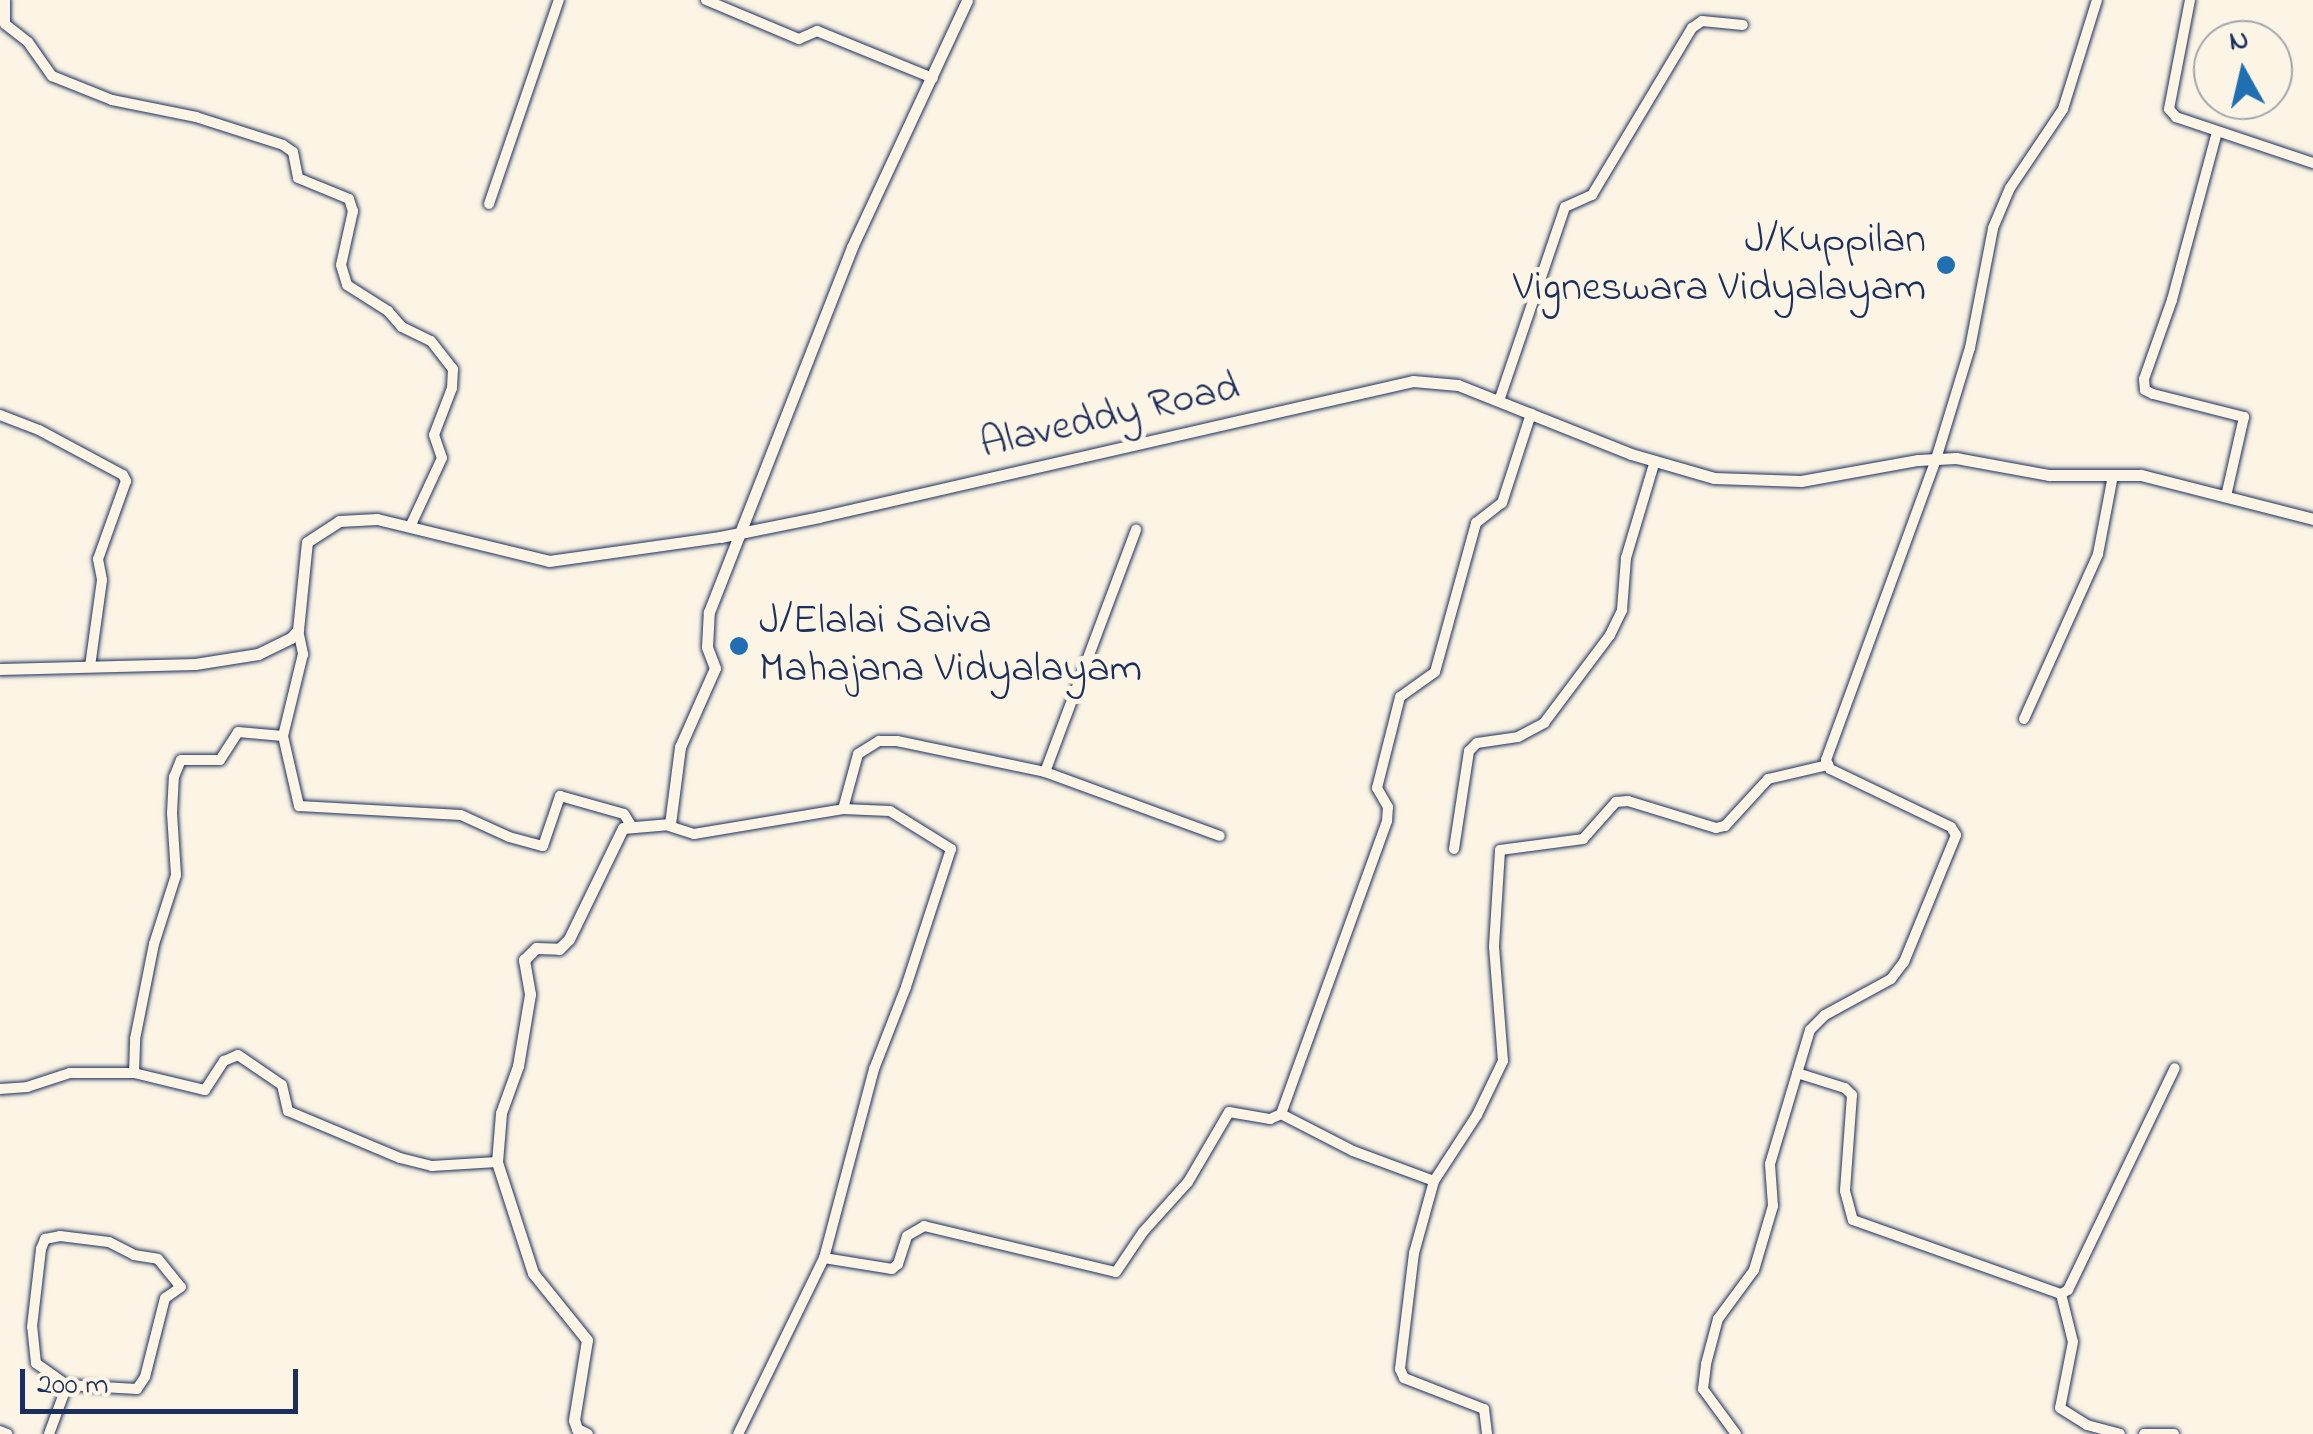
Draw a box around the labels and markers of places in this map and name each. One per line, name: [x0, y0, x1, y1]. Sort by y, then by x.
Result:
place label: J/Kuppilan Vigneswara Vidyalayam: [1513, 216, 1926, 314]
marker: J/Kuppilan Vigneswara Vidyalayam: [1935, 254, 1957, 276]
place label: J/Elalai Saiva Mahajana Vidyalayam: [759, 597, 1142, 696]
marker: J/Elalai Saiva Mahajana Vidyalayam: [728, 635, 750, 657]

